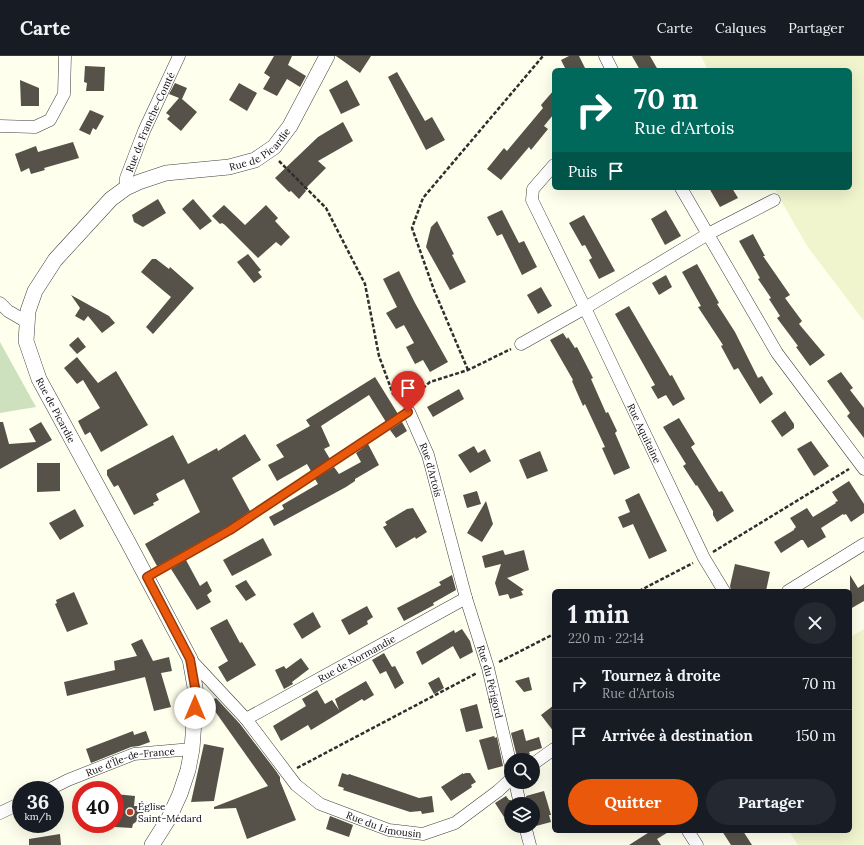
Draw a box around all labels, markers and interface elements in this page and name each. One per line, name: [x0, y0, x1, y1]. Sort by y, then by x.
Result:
text: Carte: [20, 16, 70, 40]
text: Carte: [657, 19, 693, 37]
text: Calques: [715, 19, 766, 37]
text: Partager: [788, 19, 844, 37]
street label: Rue de Franche-Comté: [123, 69, 178, 174]
text: 70 m: [634, 81, 698, 117]
icon: right: [568, 84, 620, 136]
text: Rue d'Artois: [634, 116, 734, 139]
street label: Rue de Picardie: [228, 125, 294, 174]
icon: arrive: [605, 160, 627, 182]
text: Puis: [568, 162, 597, 181]
pin: [391, 371, 425, 412]
street label: Rue de Picardie: [33, 375, 78, 446]
icon: arrive: [397, 377, 419, 399]
street label: Rue Aquitaine: [624, 402, 664, 466]
street label: Rue d'Artois: [416, 441, 445, 499]
text: 1 min: [568, 599, 629, 630]
button: close: [794, 602, 836, 644]
text: 220 m · 22:14: [568, 630, 644, 647]
street label: Rue de Normandie: [316, 632, 398, 685]
street label: Rue du Périgord: [474, 643, 506, 719]
text: Tournez à droite: [602, 666, 721, 685]
icon: right: [568, 673, 590, 695]
text: 70 m: [802, 674, 836, 693]
text: Rue d'Artois: [602, 685, 674, 702]
position arrow: [174, 687, 216, 729]
icon: arrive: [568, 725, 590, 747]
text: Arrivée à destination: [602, 726, 753, 745]
text: 150 m: [796, 726, 836, 745]
street label: Rue d'Île-de-France: [84, 744, 176, 779]
map controls: [504, 753, 540, 833]
button: search: [504, 753, 540, 789]
button: Quitter: [568, 779, 698, 825]
button: Partager: [706, 779, 836, 825]
speed limit sign: 40: [72, 781, 124, 833]
text: 36: [27, 789, 49, 814]
button: layers: [504, 797, 540, 833]
place label: Église Saint-Médard: [138, 800, 202, 825]
marker: Église Saint-Médard: [125, 807, 135, 817]
street label: Rue du Limousin: [344, 808, 422, 841]
text: km/h: [24, 810, 52, 823]

